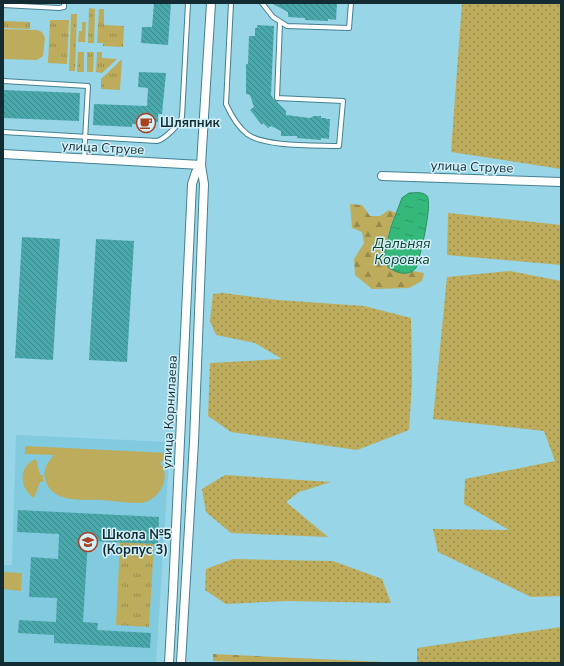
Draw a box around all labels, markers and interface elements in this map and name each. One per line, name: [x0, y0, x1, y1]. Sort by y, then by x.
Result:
cafe icon: Шляпник: [135, 112, 157, 134]
place label: Шляпник: [160, 114, 221, 132]
street label: улица Струве: [61, 137, 145, 159]
street label: улица Струве: [430, 157, 514, 177]
water label: Дальняя Коровка: [372, 234, 431, 269]
street label: улица Корнилаева: [158, 355, 182, 469]
place label: Школа №5 (Корпус 3): [102, 526, 172, 559]
school or university icon: Школа №5 (Корпус 3): [77, 531, 99, 553]

